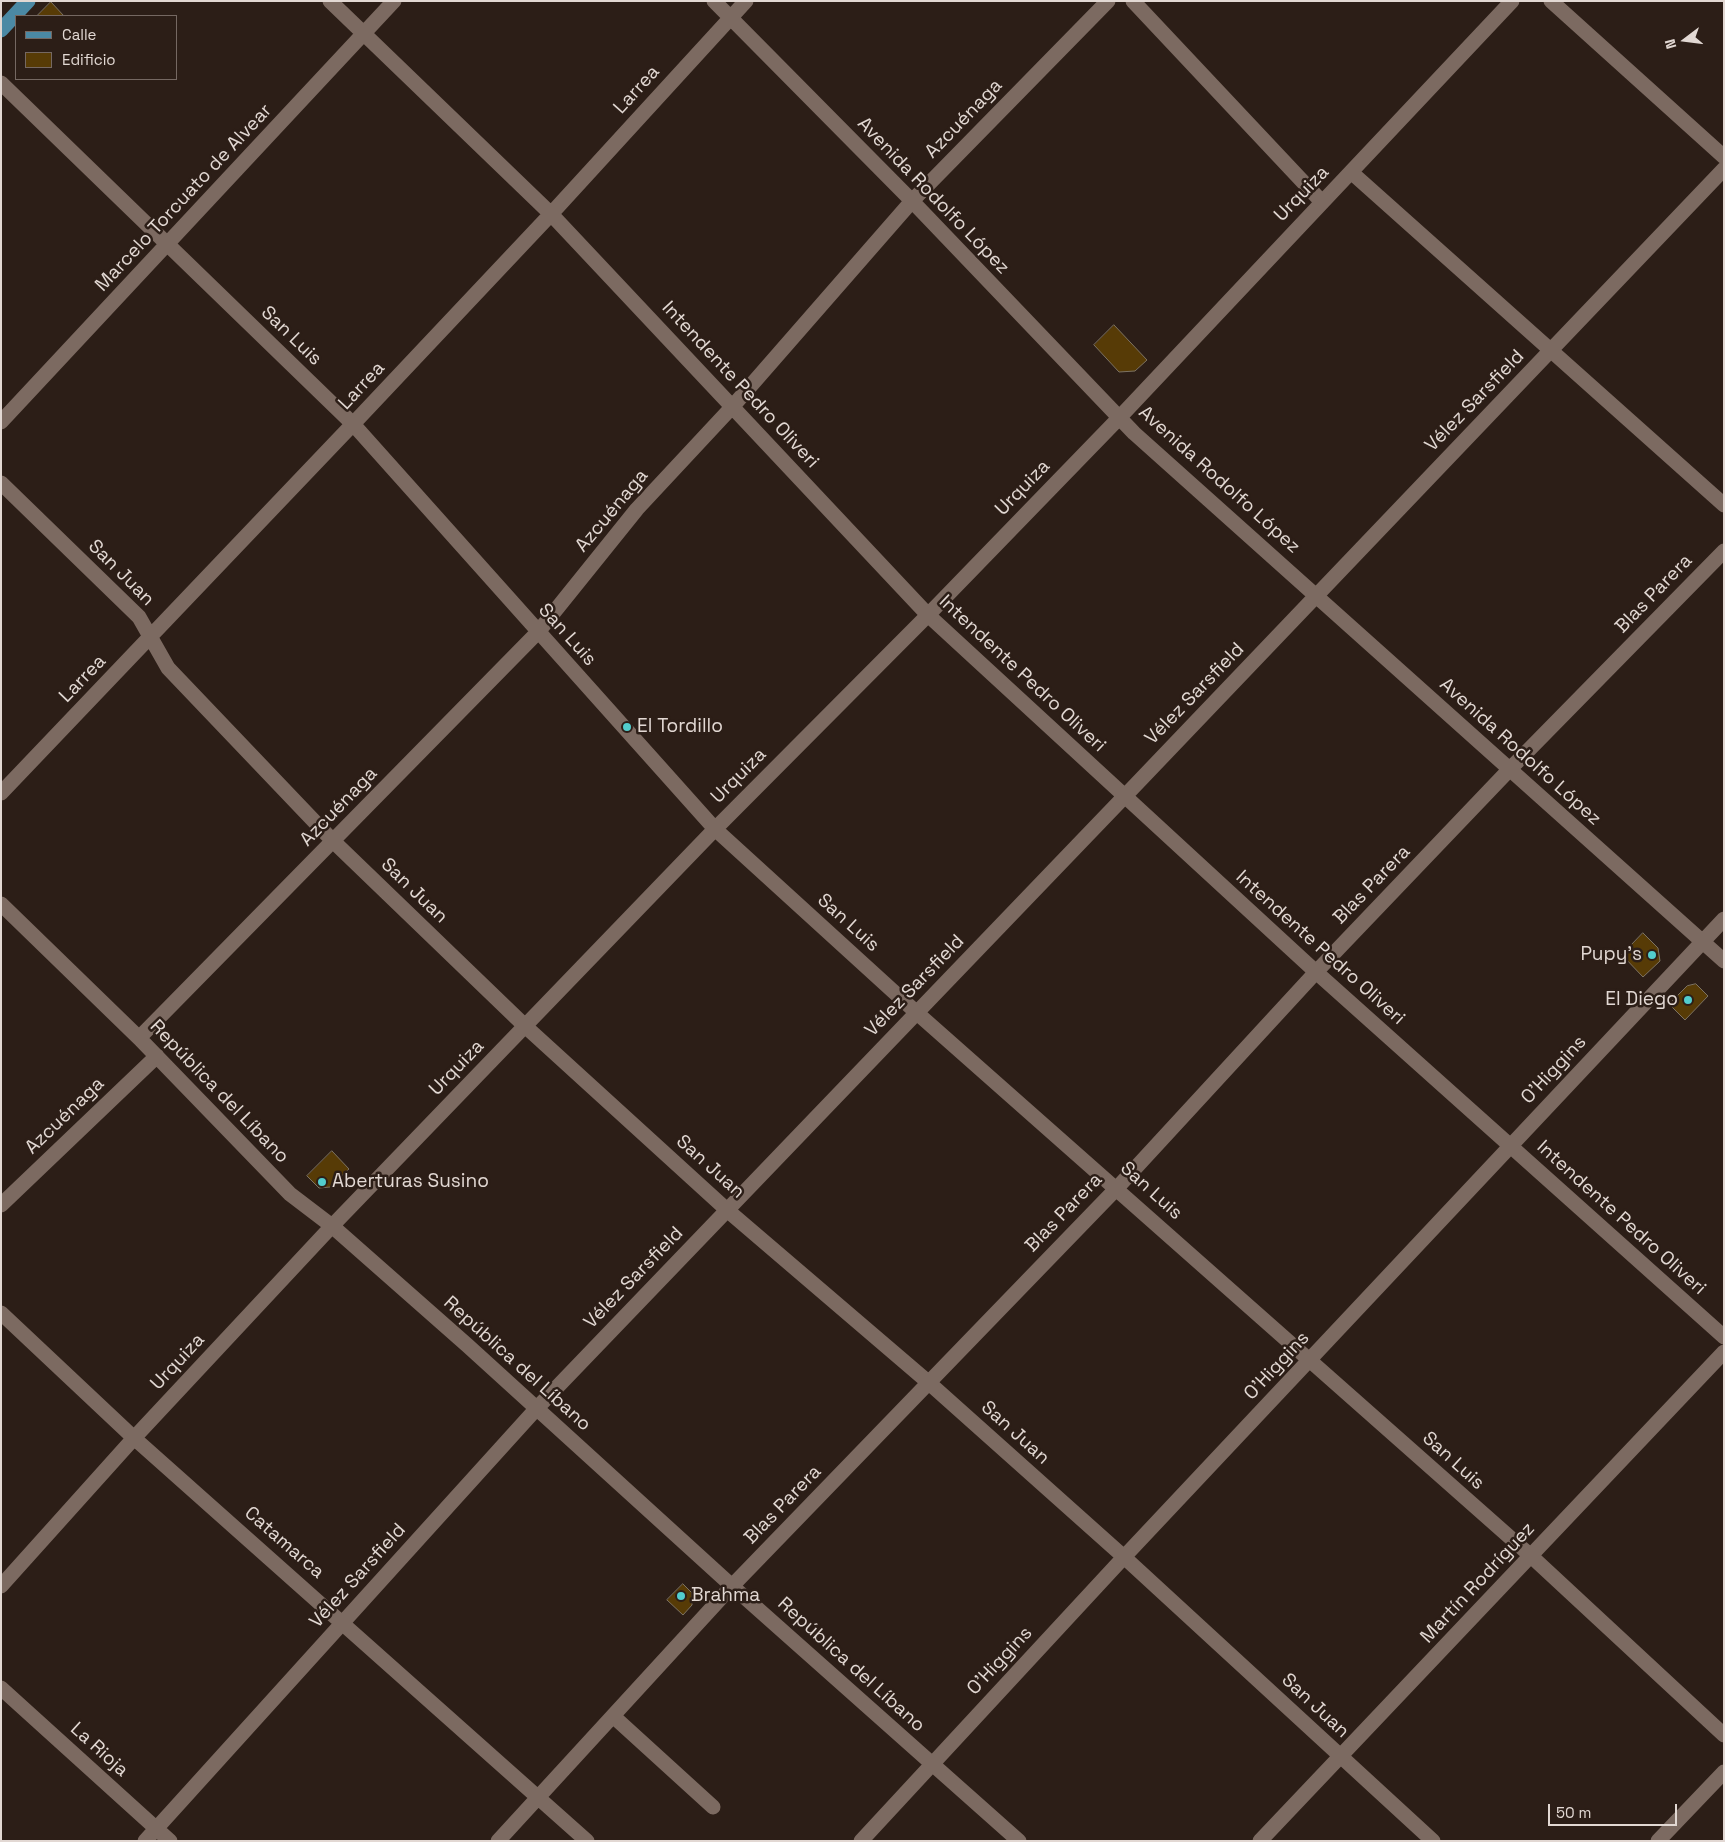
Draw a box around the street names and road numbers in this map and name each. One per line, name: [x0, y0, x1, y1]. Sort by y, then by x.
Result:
street label: Larrea: [609, 61, 665, 119]
street label: Azcuénaga: [921, 75, 1007, 163]
street label: Marcelo Torcuato de Alvear: [91, 99, 277, 297]
street label: Avenida Rodolfo López: [852, 113, 1014, 279]
street label: Urquiza: [1270, 161, 1334, 227]
street label: Intendente Pedro Oliveri: [657, 297, 823, 473]
street label: San Luis: [256, 302, 326, 370]
street label: Vélez Sarsfield: [1421, 345, 1529, 457]
street label: Larrea: [334, 357, 390, 415]
street label: Avenida Rodolfo López: [1134, 402, 1304, 558]
street label: Urquiza: [991, 455, 1055, 521]
street label: Azcuénaga: [571, 465, 653, 557]
street label: San Juan: [83, 535, 159, 611]
street label: Blas Parera: [1611, 550, 1697, 638]
street label: Intendente Pedro Oliveri: [934, 591, 1110, 757]
street label: San Luis: [533, 599, 601, 671]
street label: Vélez Sarsfield: [1141, 638, 1249, 750]
street label: Larrea: [55, 650, 111, 708]
street label: Avenida Rodolfo López: [1435, 674, 1605, 830]
street label: Urquiza: [707, 744, 771, 808]
street label: Azcuénaga: [296, 763, 382, 851]
street label: Blas Parera: [1329, 841, 1415, 929]
street label: San Juan: [376, 854, 452, 928]
street label: Intendente Pedro Oliveri: [1231, 866, 1409, 1030]
street label: San Luis: [812, 889, 884, 957]
street label: Vélez Sarsfield: [861, 930, 969, 1042]
street label: República del Líbano: [145, 1016, 293, 1168]
street label: O'Higgins: [1517, 1031, 1591, 1109]
street label: Urquiza: [425, 1035, 489, 1101]
street label: Azcuénaga: [21, 1073, 109, 1159]
street label: San Juan: [671, 1130, 749, 1204]
street label: Intendente Pedro Oliveri: [1532, 1136, 1710, 1300]
street label: San Luis: [1115, 1157, 1187, 1225]
street label: Blas Parera: [1021, 1169, 1107, 1257]
street label: Vélez Sarsfield: [580, 1222, 688, 1334]
street label: República del Líbano: [439, 1292, 595, 1436]
street label: O'Higgins: [1240, 1327, 1314, 1405]
street label: Urquiza: [146, 1329, 210, 1395]
street label: San Juan: [976, 1396, 1054, 1470]
street label: San Luis: [1417, 1427, 1489, 1495]
street label: Blas Parera: [740, 1461, 826, 1549]
street label: Catamarca: [239, 1502, 329, 1584]
street label: Martín Rodríguez: [1416, 1518, 1540, 1648]
street label: Vélez Sarsfield: [305, 1519, 411, 1633]
street label: República del Líbano: [773, 1593, 929, 1737]
street label: O'Higgins: [963, 1622, 1037, 1700]
street label: San Juan: [1276, 1669, 1354, 1743]
street label: La Rioja: [65, 1718, 133, 1782]

